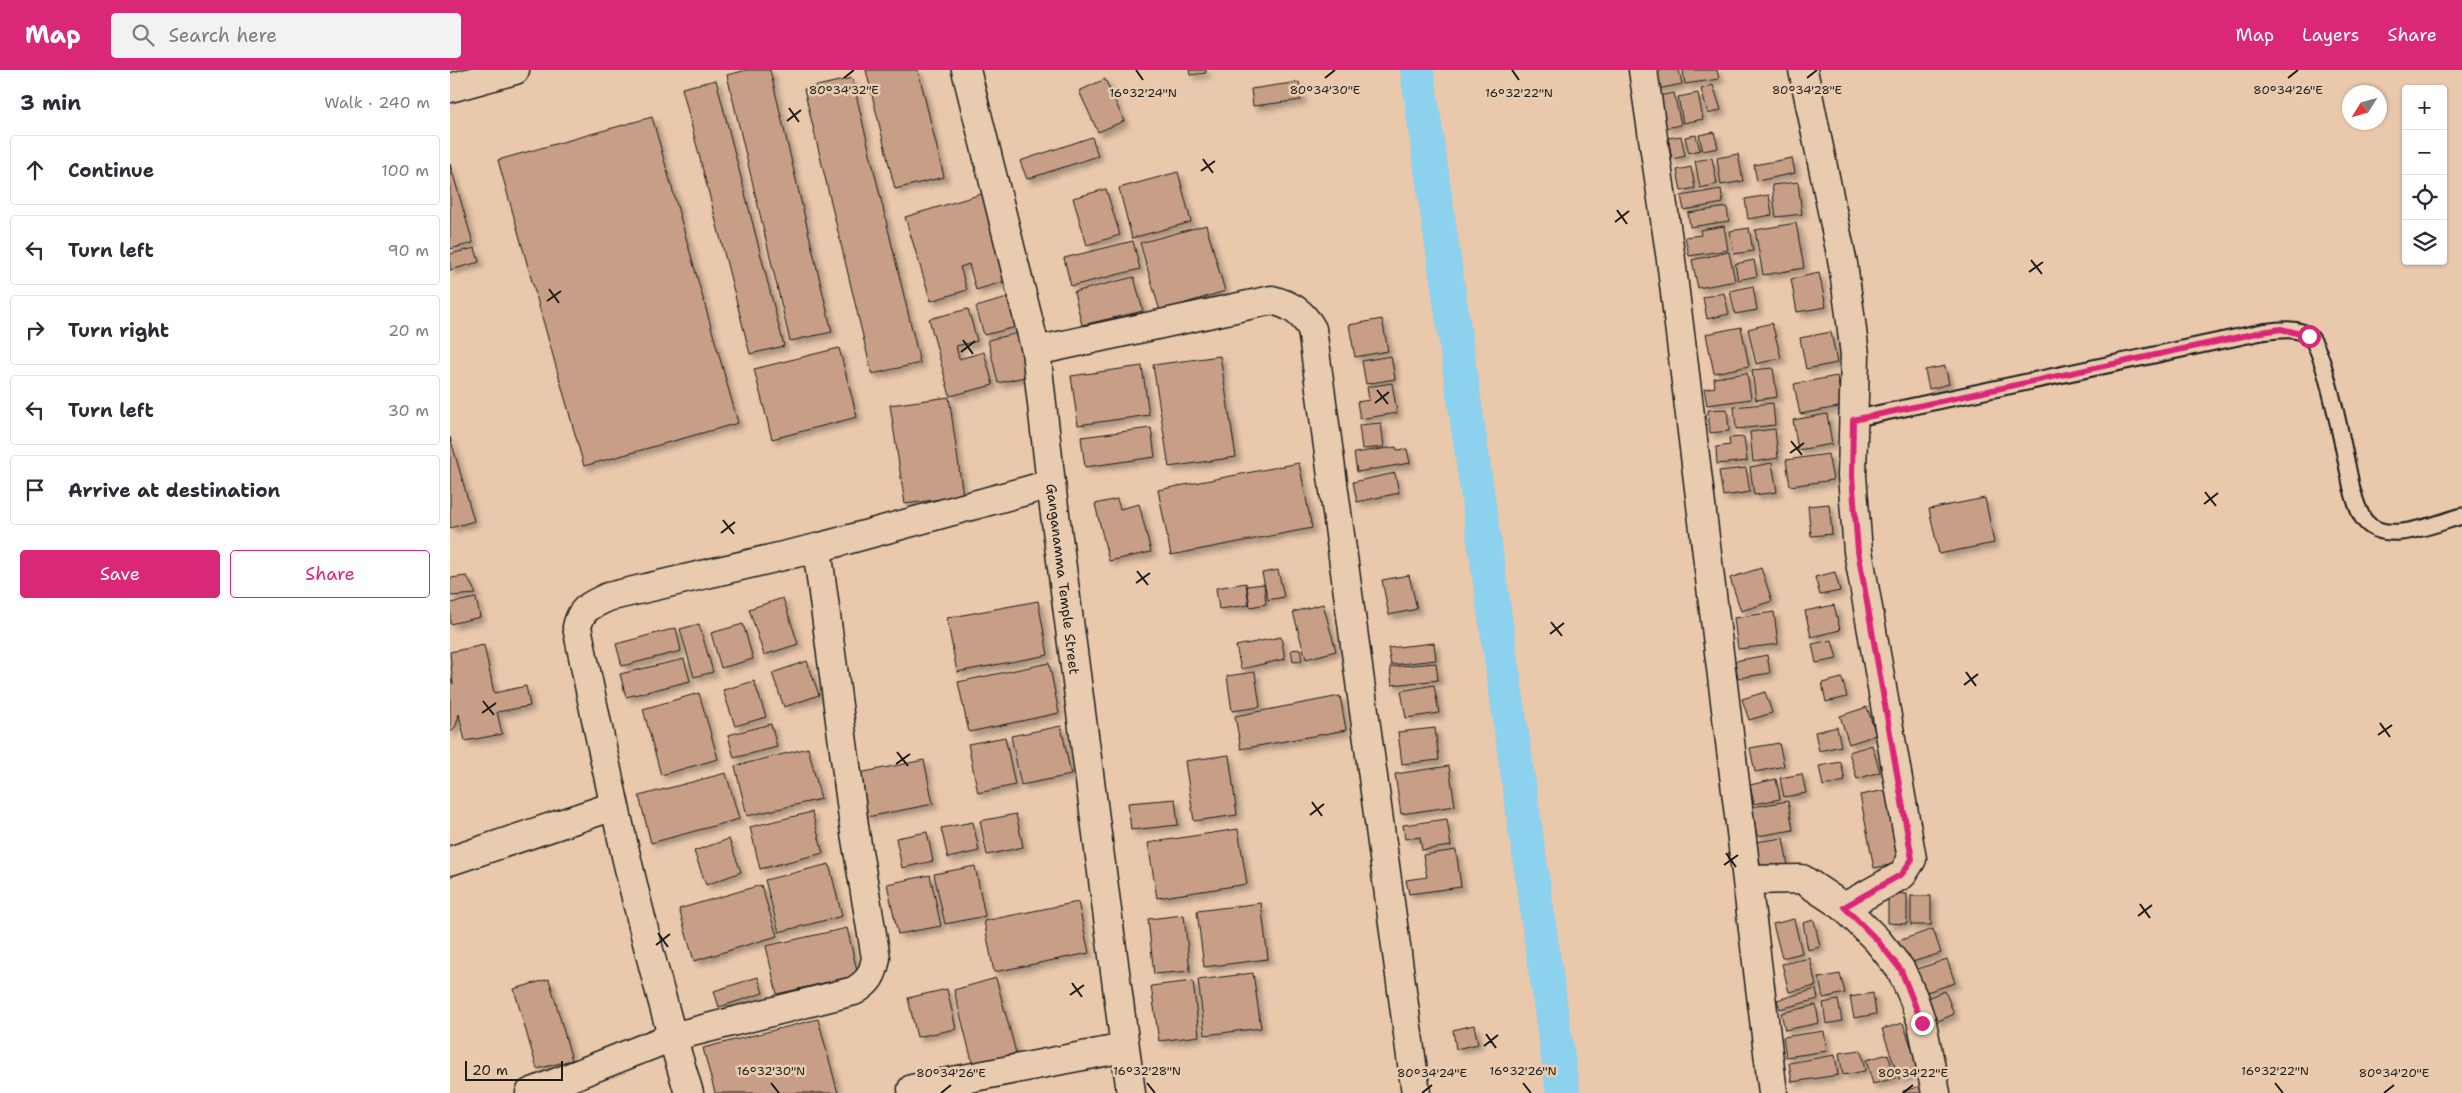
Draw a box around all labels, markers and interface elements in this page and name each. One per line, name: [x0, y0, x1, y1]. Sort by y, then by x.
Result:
search box: [111, 13, 461, 58]
text: Map: [25, 19, 81, 51]
icon: search: [129, 21, 157, 49]
text: Search here: [169, 23, 277, 48]
text: Map: [2236, 23, 2274, 47]
text: Layers: [2302, 23, 2359, 47]
text: Share: [2387, 23, 2437, 47]
text: 80°34'32"E: [809, 82, 879, 98]
text: 80°34'30"E: [1290, 82, 1360, 98]
text: 80°34'28"E: [1772, 82, 1842, 98]
text: 80°34'26"E: [2253, 82, 2323, 98]
text: 16°32'24"N: [1109, 85, 1177, 101]
text: 16°32'22"N: [1485, 85, 1553, 101]
north arrow: [2342, 85, 2387, 130]
map controls: [2402, 85, 2447, 265]
button: +: [2402, 85, 2447, 130]
text: 3 min: [20, 89, 81, 117]
text: Walk · 240 m: [324, 92, 430, 113]
button: −: [2402, 130, 2447, 175]
icon: ahead: [21, 156, 49, 184]
text: Continue: [68, 158, 154, 183]
text: 100 m: [381, 160, 429, 181]
button: locate: [2402, 175, 2447, 220]
button: layers: [2402, 220, 2447, 265]
icon: left: [21, 236, 49, 264]
text: Turn left: [68, 238, 154, 263]
text: 90 m: [388, 240, 429, 261]
icon: right: [21, 316, 49, 344]
text: Turn right: [68, 318, 169, 343]
text: 20 m: [388, 320, 429, 341]
route start: [2298, 325, 2321, 348]
icon: left: [21, 396, 49, 424]
text: Turn left: [68, 398, 154, 423]
text: 30 m: [388, 400, 429, 421]
icon: arrive: [21, 476, 49, 504]
text: Arrive at destination: [68, 478, 280, 503]
street label: Ganganamma Temple Street: [1042, 482, 1084, 676]
button: Save: [20, 550, 220, 598]
button: Share: [230, 550, 430, 598]
route end: [1911, 1012, 1934, 1035]
scale bar: [465, 1058, 562, 1081]
text: 20 m: [472, 1061, 508, 1079]
text: 16°32'30"N: [737, 1063, 805, 1079]
text: 16°32'28"N: [1113, 1063, 1181, 1079]
text: 16°32'26"N: [1489, 1063, 1557, 1079]
text: 16°32'22"N: [2241, 1063, 2309, 1079]
text: 80°34'26"E: [916, 1065, 986, 1081]
text: 80°34'24"E: [1397, 1065, 1467, 1081]
text: 80°34'22"E: [1878, 1065, 1948, 1081]
text: 80°34'20"E: [2359, 1065, 2429, 1081]

